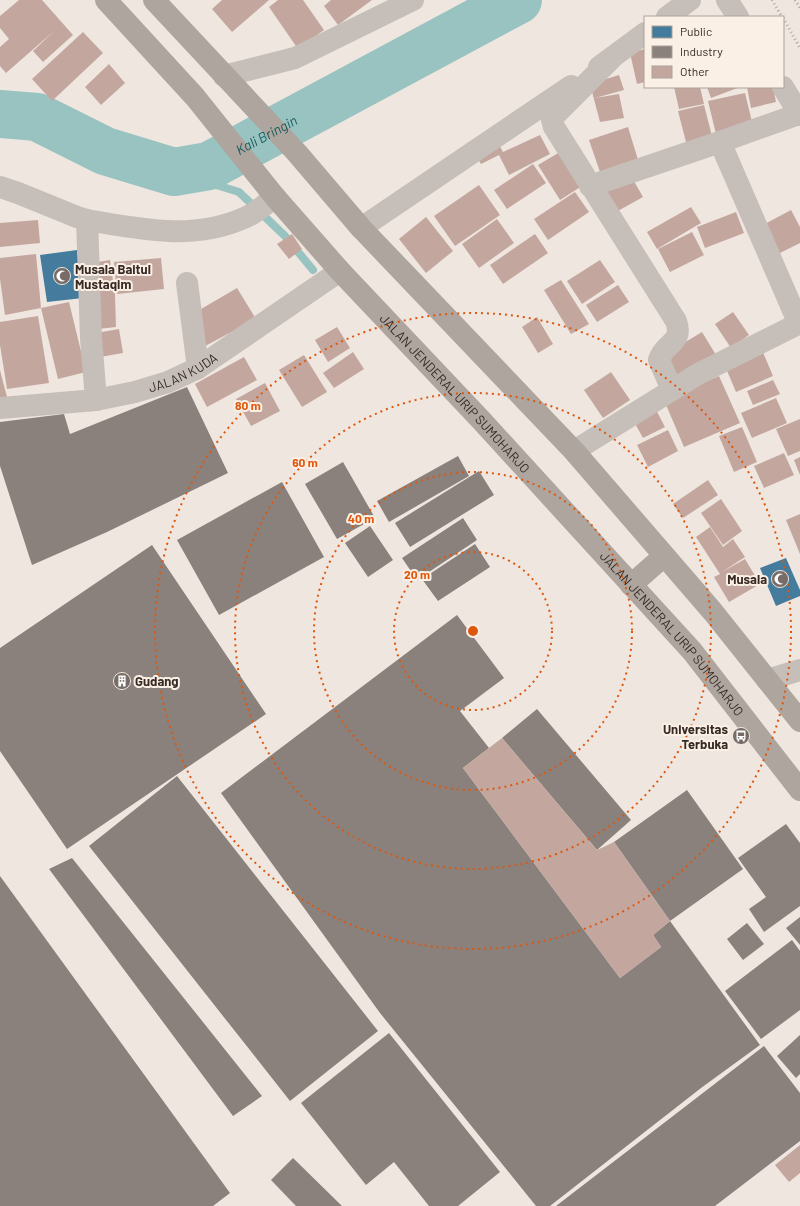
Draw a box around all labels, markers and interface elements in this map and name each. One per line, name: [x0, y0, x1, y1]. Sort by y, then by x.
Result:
legend: [644, 16, 784, 88]
text: Public: [680, 24, 712, 38]
text: Industry: [680, 44, 723, 58]
text: Other: [680, 64, 710, 78]
water label: Kali Bringin: [233, 111, 300, 158]
place label: Musala Baitul Mustaqim: [75, 261, 151, 292]
mosque icon: Musala Baitul Mustaqim: [52, 266, 72, 286]
street label: JALAN JENDERAL URIP SUMOHARJO: [377, 310, 533, 476]
street label: JALAN KUDA: [147, 349, 220, 395]
text: 80 m: [235, 398, 261, 412]
text: 60 m: [292, 455, 318, 469]
text: 40 m: [348, 511, 374, 525]
street label: JALAN JENDERAL URIP SUMOHARJO: [597, 548, 747, 719]
text: 20 m: [404, 567, 430, 581]
mosque icon: Musala: [770, 569, 790, 589]
place label: Musala: [727, 571, 767, 587]
centre of rings: [466, 624, 480, 638]
building icon: Gudang: [112, 671, 132, 691]
place label: Gudang: [135, 673, 179, 689]
place label: Universitas Terbuka: [663, 721, 728, 752]
bus stop icon: Universitas Terbuka: [731, 726, 751, 746]

